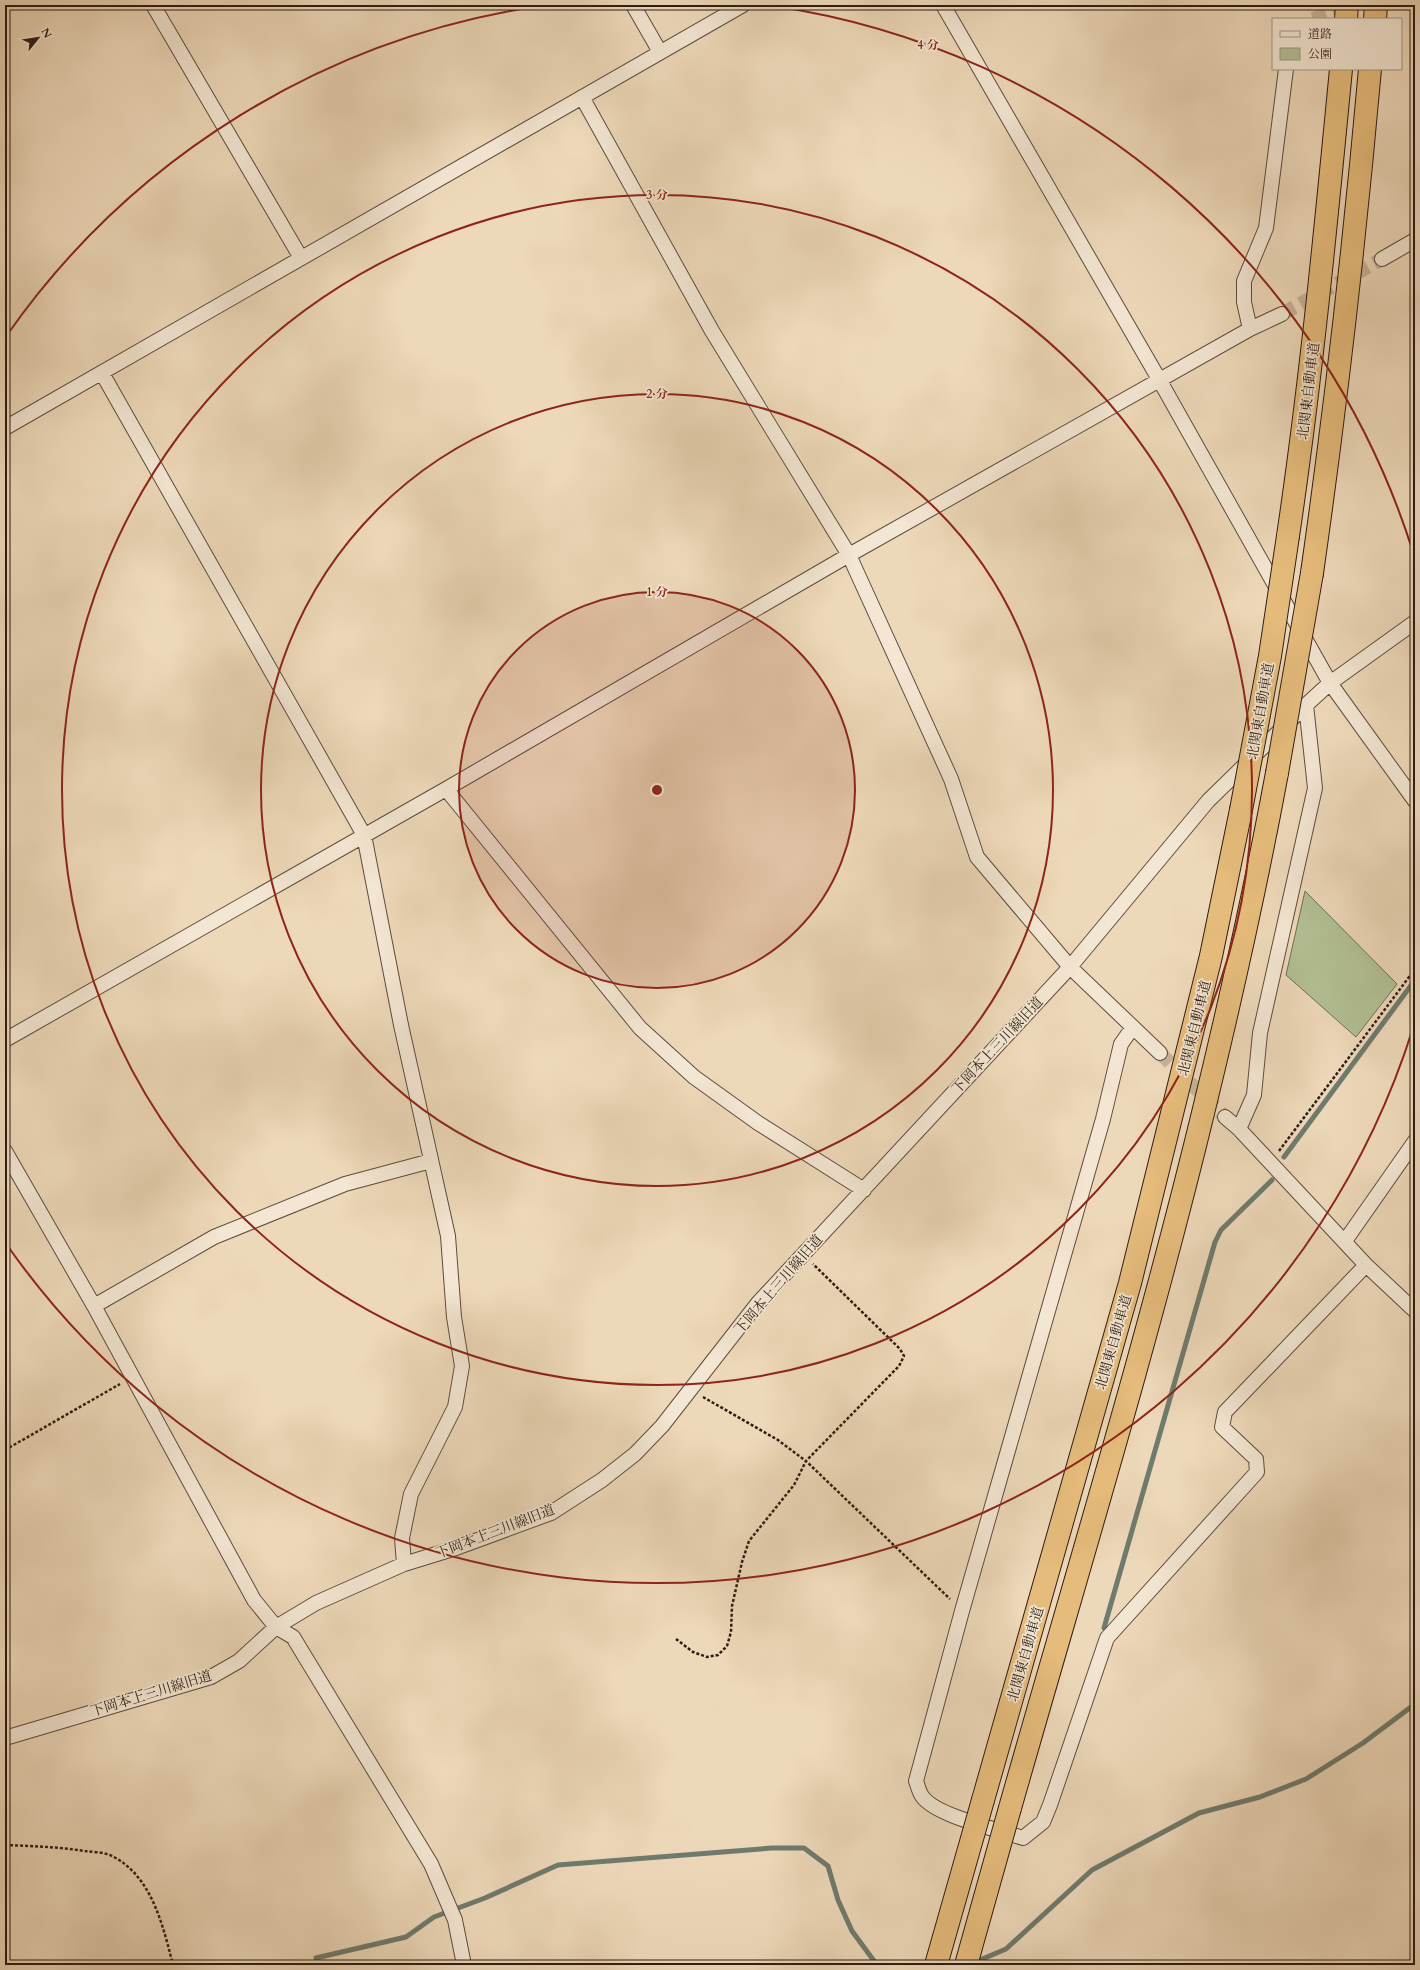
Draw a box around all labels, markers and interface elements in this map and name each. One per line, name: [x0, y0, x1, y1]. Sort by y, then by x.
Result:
north arrow: [18, 18, 58, 58]
legend: [1272, 18, 1402, 70]
text: N: [37, 25, 55, 42]
text: 道路: [1308, 26, 1332, 42]
text: 4 分: [917, 37, 939, 53]
text: 公園: [1308, 46, 1332, 62]
text: 3 分: [646, 187, 668, 203]
street label: 北関東自動車道: [1293, 341, 1324, 441]
text: 2 分: [646, 386, 668, 402]
text: 1 分: [646, 584, 668, 600]
street label: 北関東自動車道: [1243, 661, 1278, 761]
centre of rings: [650, 783, 664, 797]
street label: 北関東自動車道: [1173, 978, 1216, 1078]
street label: 下岡本上三川線旧道: [947, 993, 1047, 1098]
street label: 下岡本上三川線旧道: [730, 1231, 827, 1338]
street label: 北関東自動車道: [1091, 1292, 1136, 1392]
street label: 下岡本上三川線旧道: [433, 1500, 557, 1563]
street label: 北関東自動車道: [1003, 1604, 1048, 1704]
street label: 下岡本上三川線旧道: [88, 1666, 214, 1721]

